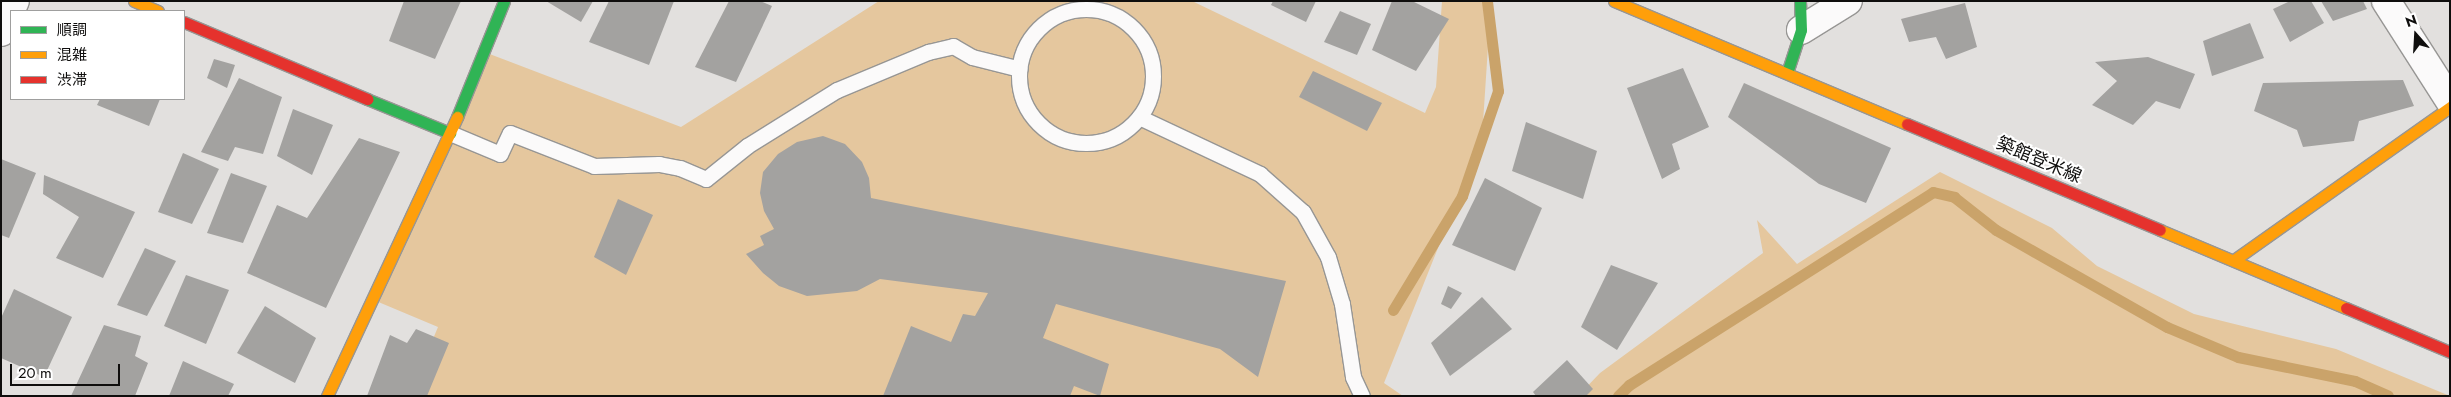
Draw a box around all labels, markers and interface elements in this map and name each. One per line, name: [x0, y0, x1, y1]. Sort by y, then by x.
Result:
legend: [10, 10, 185, 100]
north arrow: [2391, 10, 2441, 60]
text: N: [2403, 10, 2420, 32]
text: 順調: [57, 19, 87, 41]
text: 混雑: [57, 44, 87, 66]
text: 渋滞: [57, 69, 87, 91]
street label: 築館登米線: [1993, 132, 2085, 188]
scale bar: [12, 354, 122, 386]
text: 20 m: [18, 362, 52, 384]

